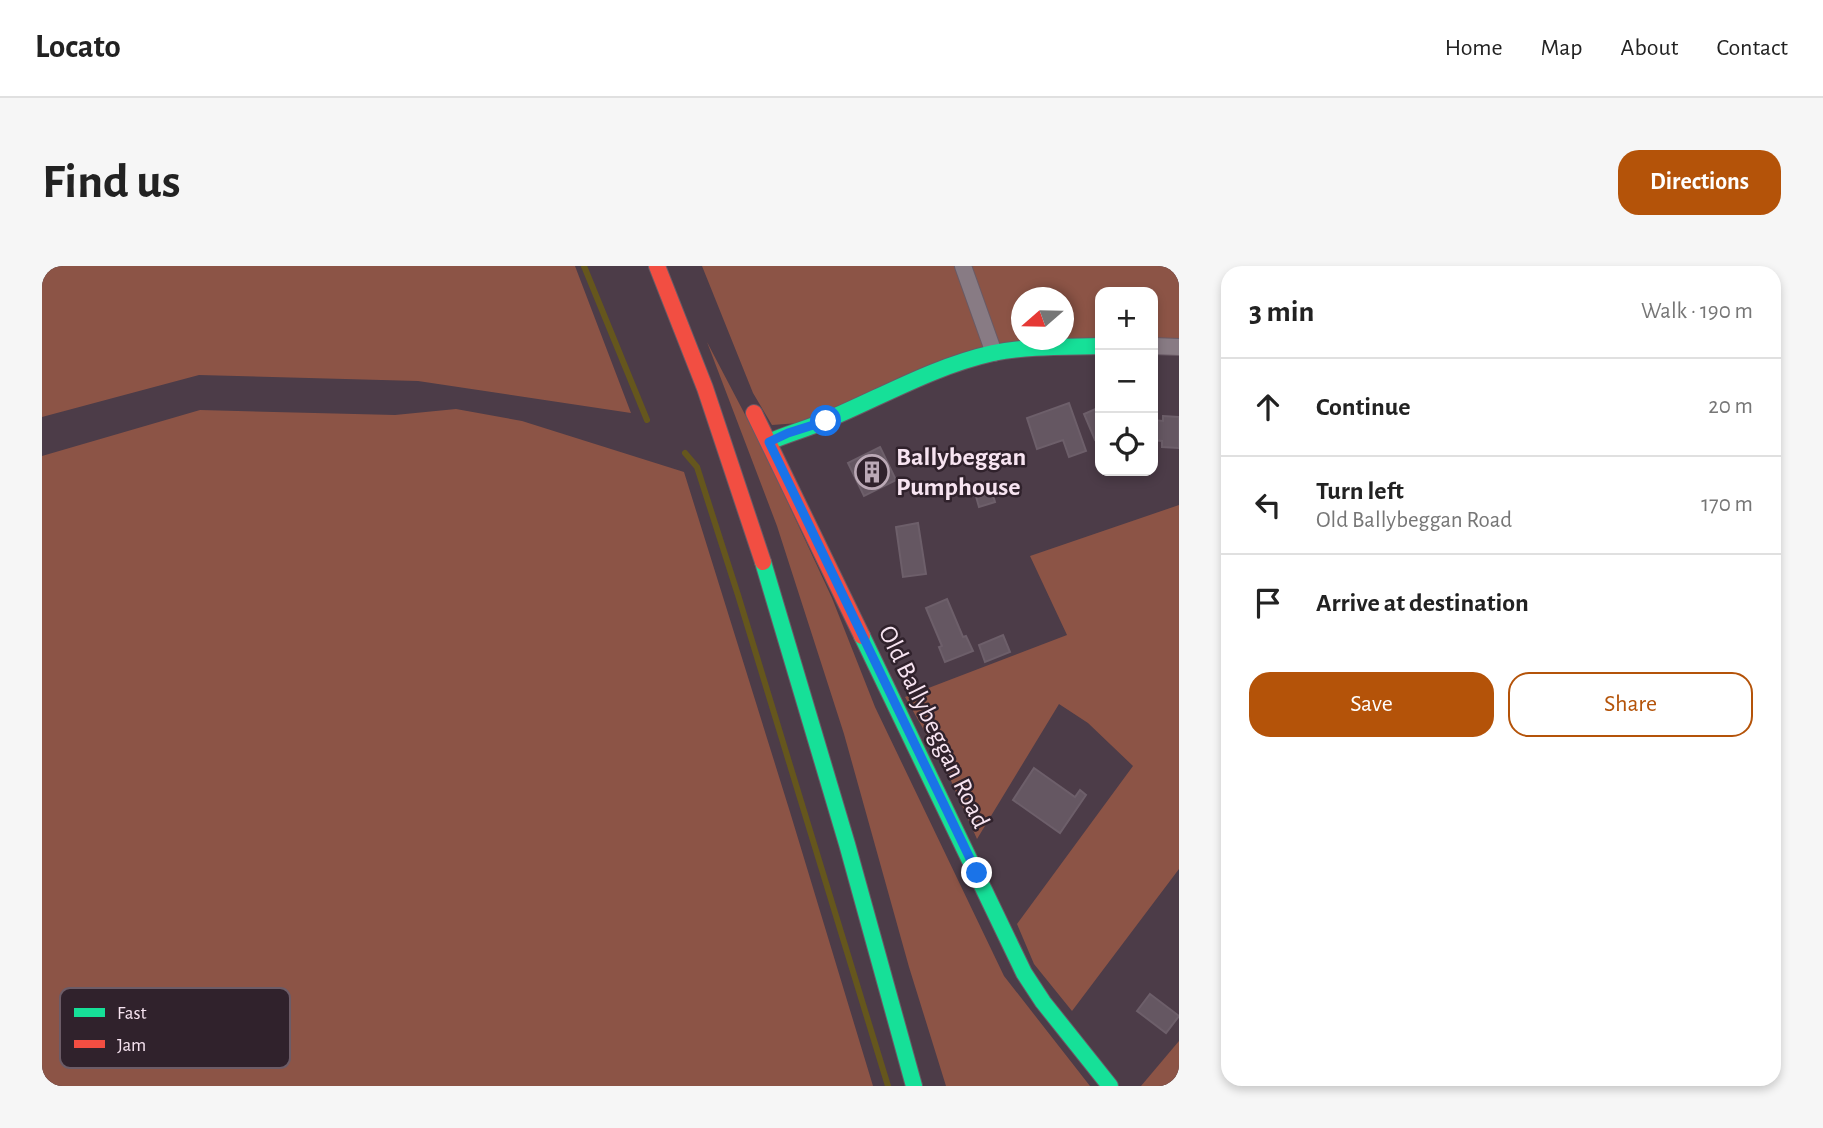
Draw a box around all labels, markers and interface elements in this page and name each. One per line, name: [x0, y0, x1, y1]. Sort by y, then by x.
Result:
text: Locato: [35, 31, 121, 64]
text: Home: [1445, 36, 1503, 60]
text: Map: [1541, 36, 1583, 60]
text: About: [1621, 36, 1678, 60]
text: Contact: [1716, 36, 1788, 60]
button: Directions: [1618, 150, 1781, 215]
text: Find us: [42, 158, 181, 207]
north arrow: [1011, 287, 1074, 350]
map controls: [1095, 287, 1158, 476]
button: +: [1095, 287, 1158, 350]
text: 3 min: [1249, 297, 1314, 327]
text: Walk · 190 m: [1641, 300, 1753, 323]
button: −: [1095, 350, 1158, 413]
icon: ahead: [1249, 388, 1287, 426]
text: Continue: [1316, 394, 1411, 420]
text: 20 m: [1708, 395, 1753, 418]
route start: [810, 405, 841, 436]
button: locate: [1095, 413, 1158, 476]
place label: Ballybeggan Pumphouse: [896, 444, 1026, 500]
building icon: Ballybeggan Pumphouse: [853, 453, 891, 491]
text: Turn left: [1316, 478, 1404, 504]
icon: left: [1249, 486, 1287, 524]
text: 170 m: [1701, 493, 1753, 516]
text: Old Ballybeggan Road: [1316, 509, 1512, 532]
icon: arrive: [1249, 584, 1287, 622]
text: Arrive at destination: [1316, 590, 1529, 616]
street label: Old Ballybeggan Road: [874, 622, 994, 832]
button: Save: [1249, 672, 1494, 737]
button: Share: [1508, 672, 1753, 737]
route end: [961, 857, 992, 888]
legend: [60, 988, 290, 1068]
text: Fast: [117, 1004, 147, 1023]
text: Jam: [117, 1036, 146, 1055]

